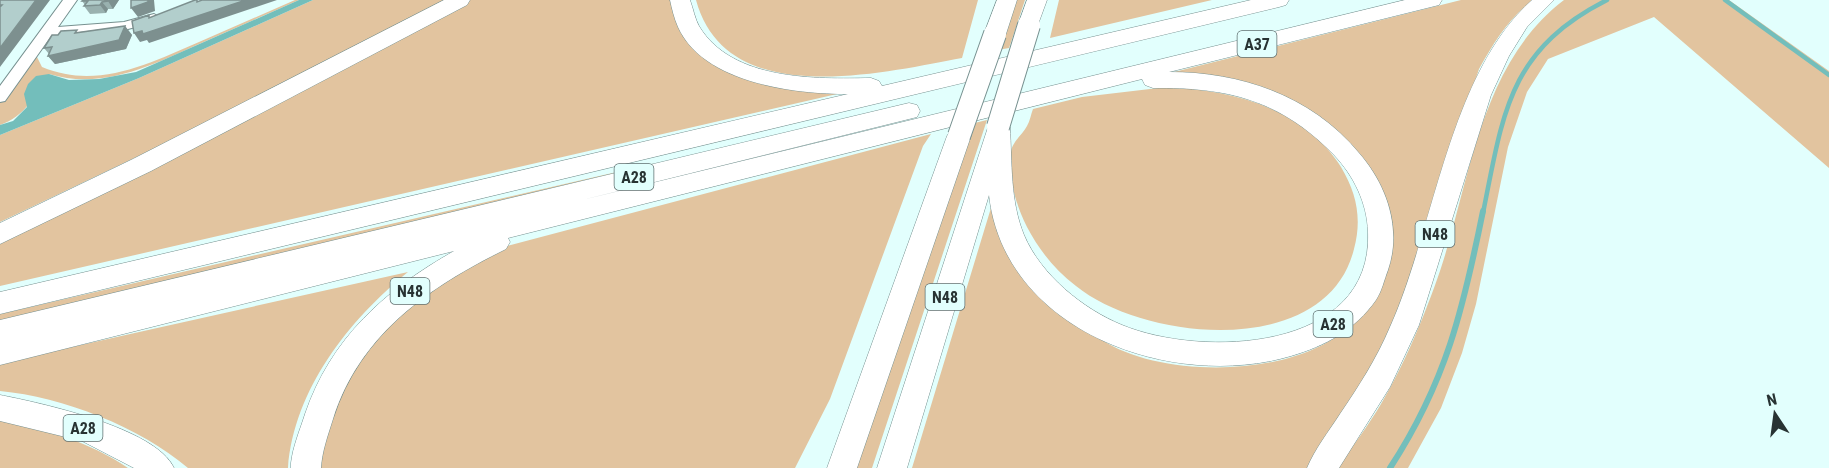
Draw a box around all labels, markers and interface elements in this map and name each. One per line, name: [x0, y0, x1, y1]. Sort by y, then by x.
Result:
road number: A37: [1238, 31, 1276, 57]
road number: A28: [614, 164, 654, 190]
road number: N48: [1416, 221, 1454, 247]
road number: N48: [390, 278, 430, 304]
road number: N48: [926, 284, 964, 310]
road number: A28: [1314, 311, 1352, 337]
north arrow: [1745, 384, 1805, 444]
text: N: [1765, 390, 1779, 410]
road number: A28: [64, 415, 103, 441]

